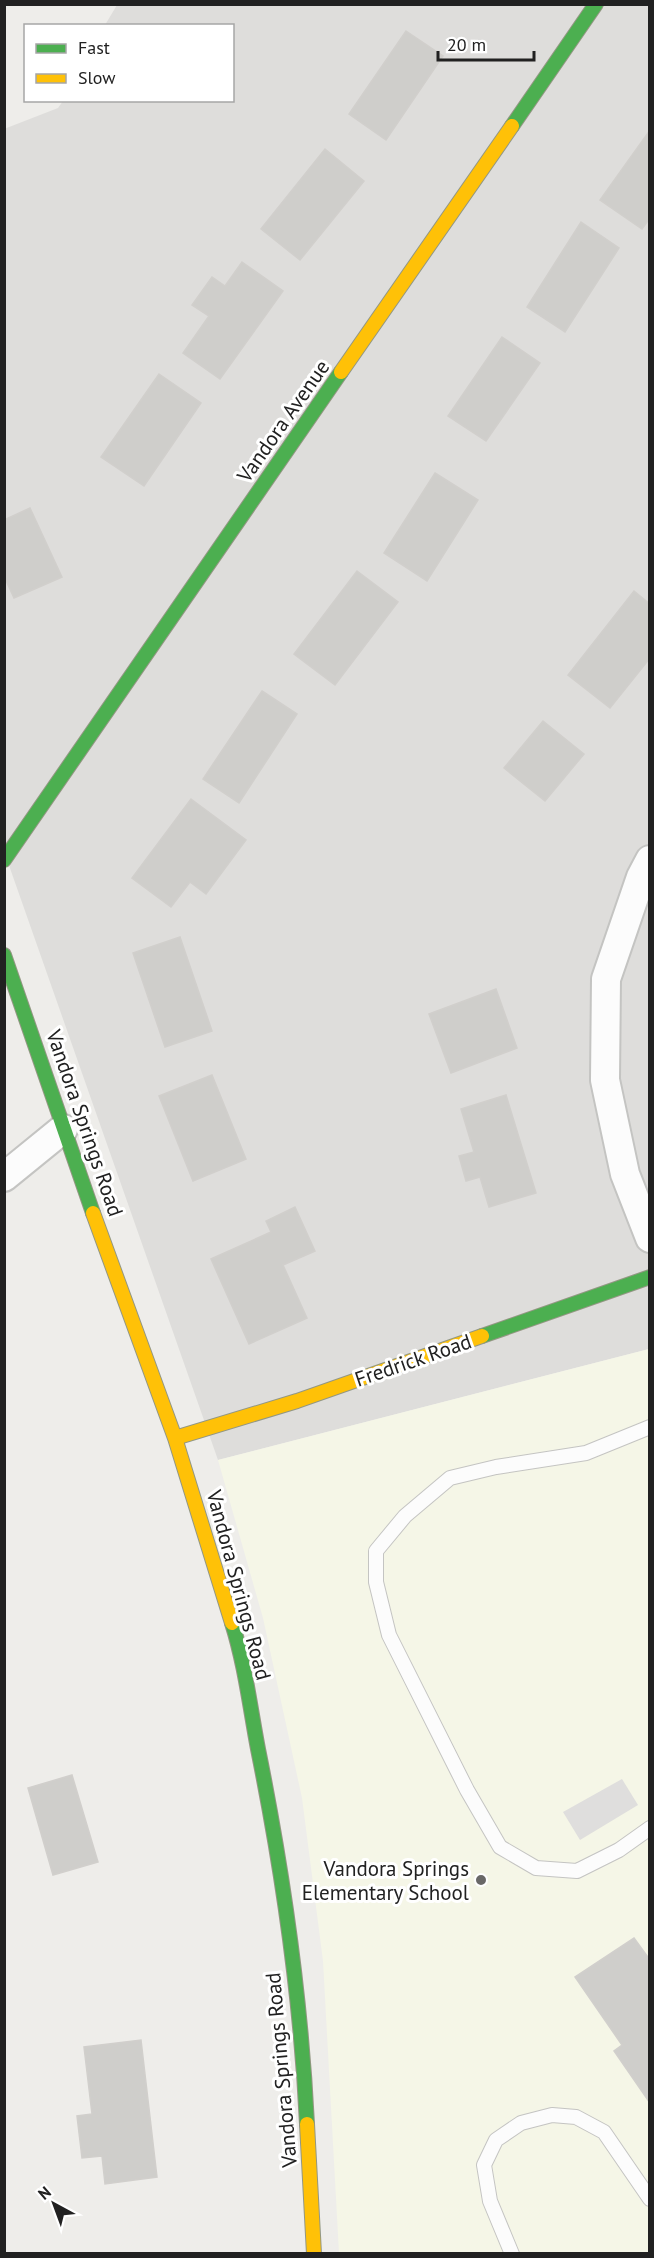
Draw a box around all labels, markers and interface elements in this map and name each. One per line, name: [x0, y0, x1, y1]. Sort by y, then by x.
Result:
legend: [24, 24, 234, 102]
scale bar: [438, 24, 534, 62]
text: 20 m: [447, 33, 486, 56]
text: Fast: [78, 36, 110, 59]
text: Slow: [78, 66, 116, 89]
street label: Vandora Avenue: [230, 355, 335, 488]
street label: Vandora Springs Road: [40, 1025, 130, 1220]
street label: Fredrick Road: [351, 1327, 475, 1393]
street label: Vandora Springs Road: [200, 1486, 277, 1683]
place label: Vandora Springs Elementary School: [302, 1855, 469, 1906]
marker: Vandora Springs Elementary School: [474, 1873, 488, 1887]
street label: Vandora Springs Road: [259, 1971, 303, 2170]
north arrow: [24, 2174, 84, 2234]
text: N: [34, 2182, 55, 2204]

